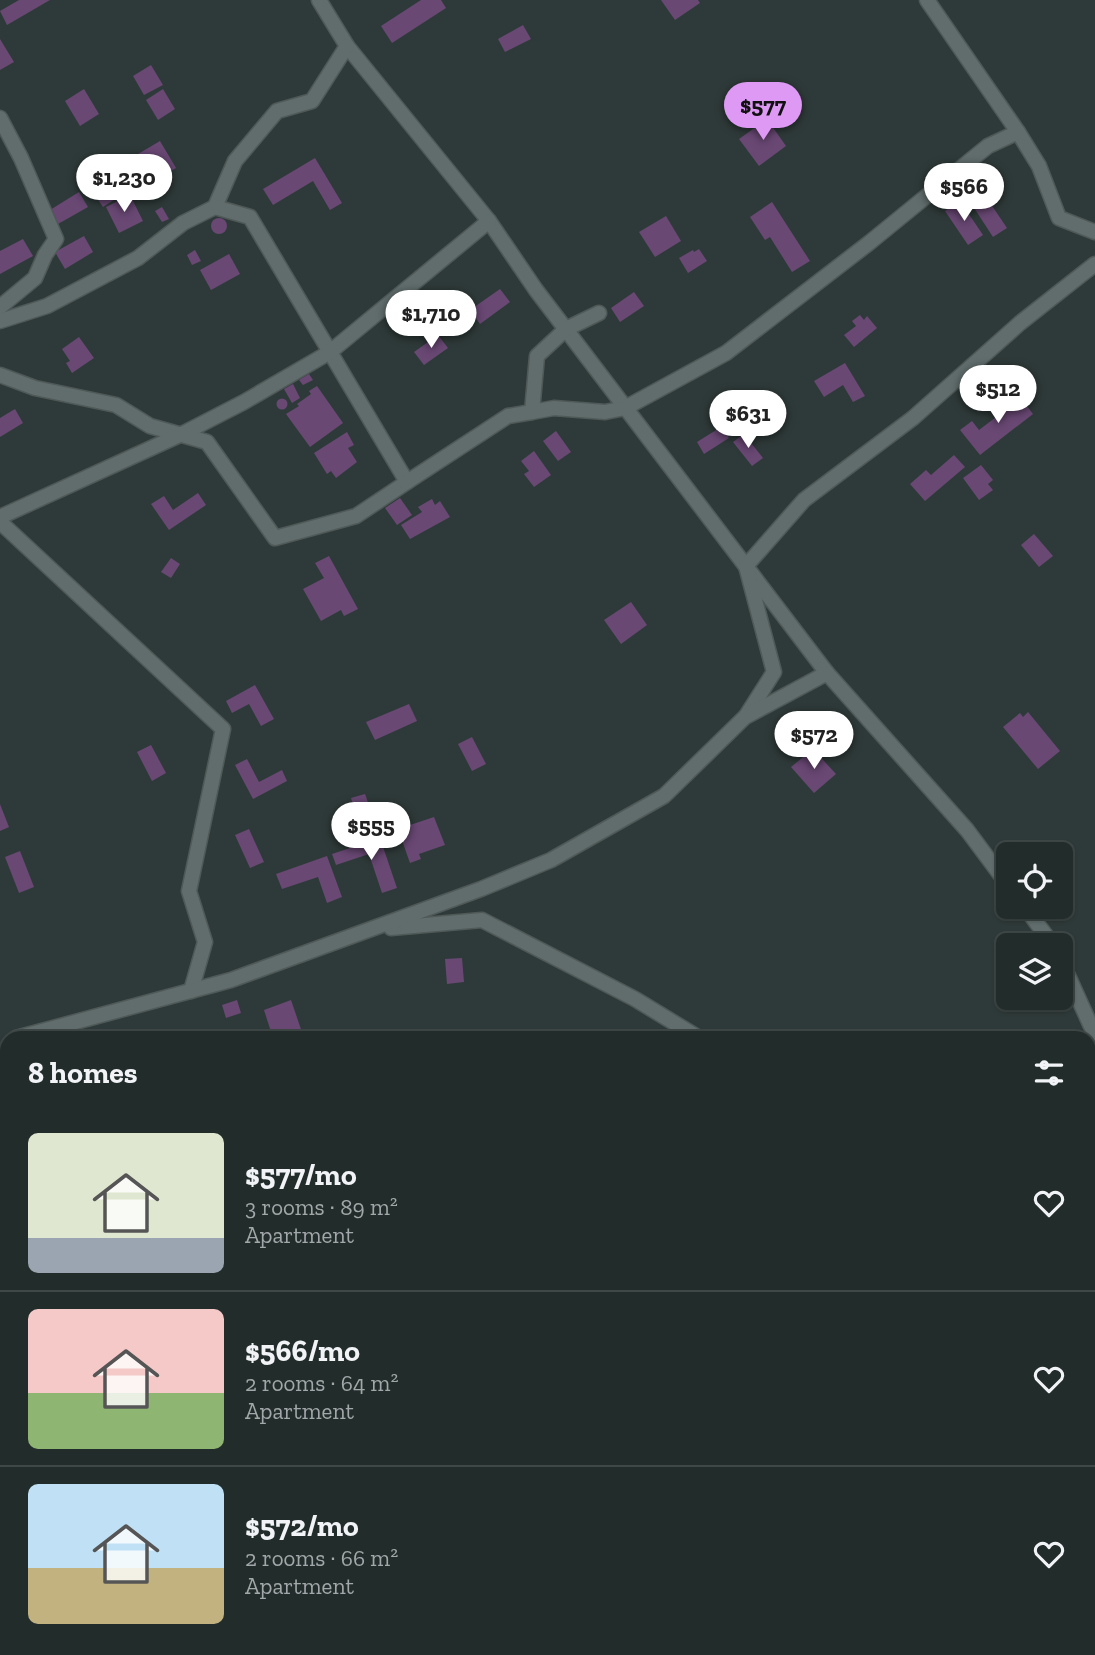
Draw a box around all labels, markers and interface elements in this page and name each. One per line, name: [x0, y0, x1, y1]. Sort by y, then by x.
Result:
pin: $577: [722, 82, 804, 142]
text: $577: [740, 91, 786, 119]
pin: $1,230: [67, 154, 181, 214]
text: $1,230: [92, 163, 156, 191]
pin: $566: [923, 164, 1005, 223]
text: $566: [940, 172, 988, 200]
pin: $1,710: [374, 290, 488, 350]
text: $1,710: [402, 299, 461, 327]
pin: $512: [957, 366, 1039, 425]
text: $512: [976, 374, 1020, 402]
pin: $631: [707, 391, 789, 450]
text: $631: [725, 399, 771, 427]
pin: $572: [773, 712, 855, 771]
text: $572: [790, 720, 838, 748]
pin: $555: [330, 802, 412, 862]
text: $555: [347, 811, 395, 839]
map controls: [996, 842, 1073, 1010]
button: locate: [996, 842, 1073, 919]
button: layers: [996, 933, 1073, 1010]
icon: filters: [1030, 1054, 1068, 1092]
text: 8 homes: [28, 1055, 137, 1091]
text: $577/mo: [245, 1157, 357, 1193]
icon: home: [84, 1161, 168, 1245]
icon: heart: [1030, 1184, 1068, 1222]
text: 3 rooms · 89 m²: [245, 1193, 398, 1221]
text: Apartment: [245, 1221, 354, 1249]
text: $566/mo: [245, 1333, 360, 1369]
icon: home: [84, 1337, 168, 1421]
icon: heart: [1030, 1360, 1068, 1398]
text: 2 rooms · 64 m²: [245, 1369, 398, 1397]
text: Apartment: [245, 1397, 354, 1425]
text: $572/mo: [245, 1508, 359, 1544]
icon: home: [84, 1512, 168, 1596]
icon: heart: [1030, 1535, 1068, 1573]
text: 2 rooms · 66 m²: [245, 1544, 398, 1572]
text: Apartment: [245, 1572, 354, 1600]

